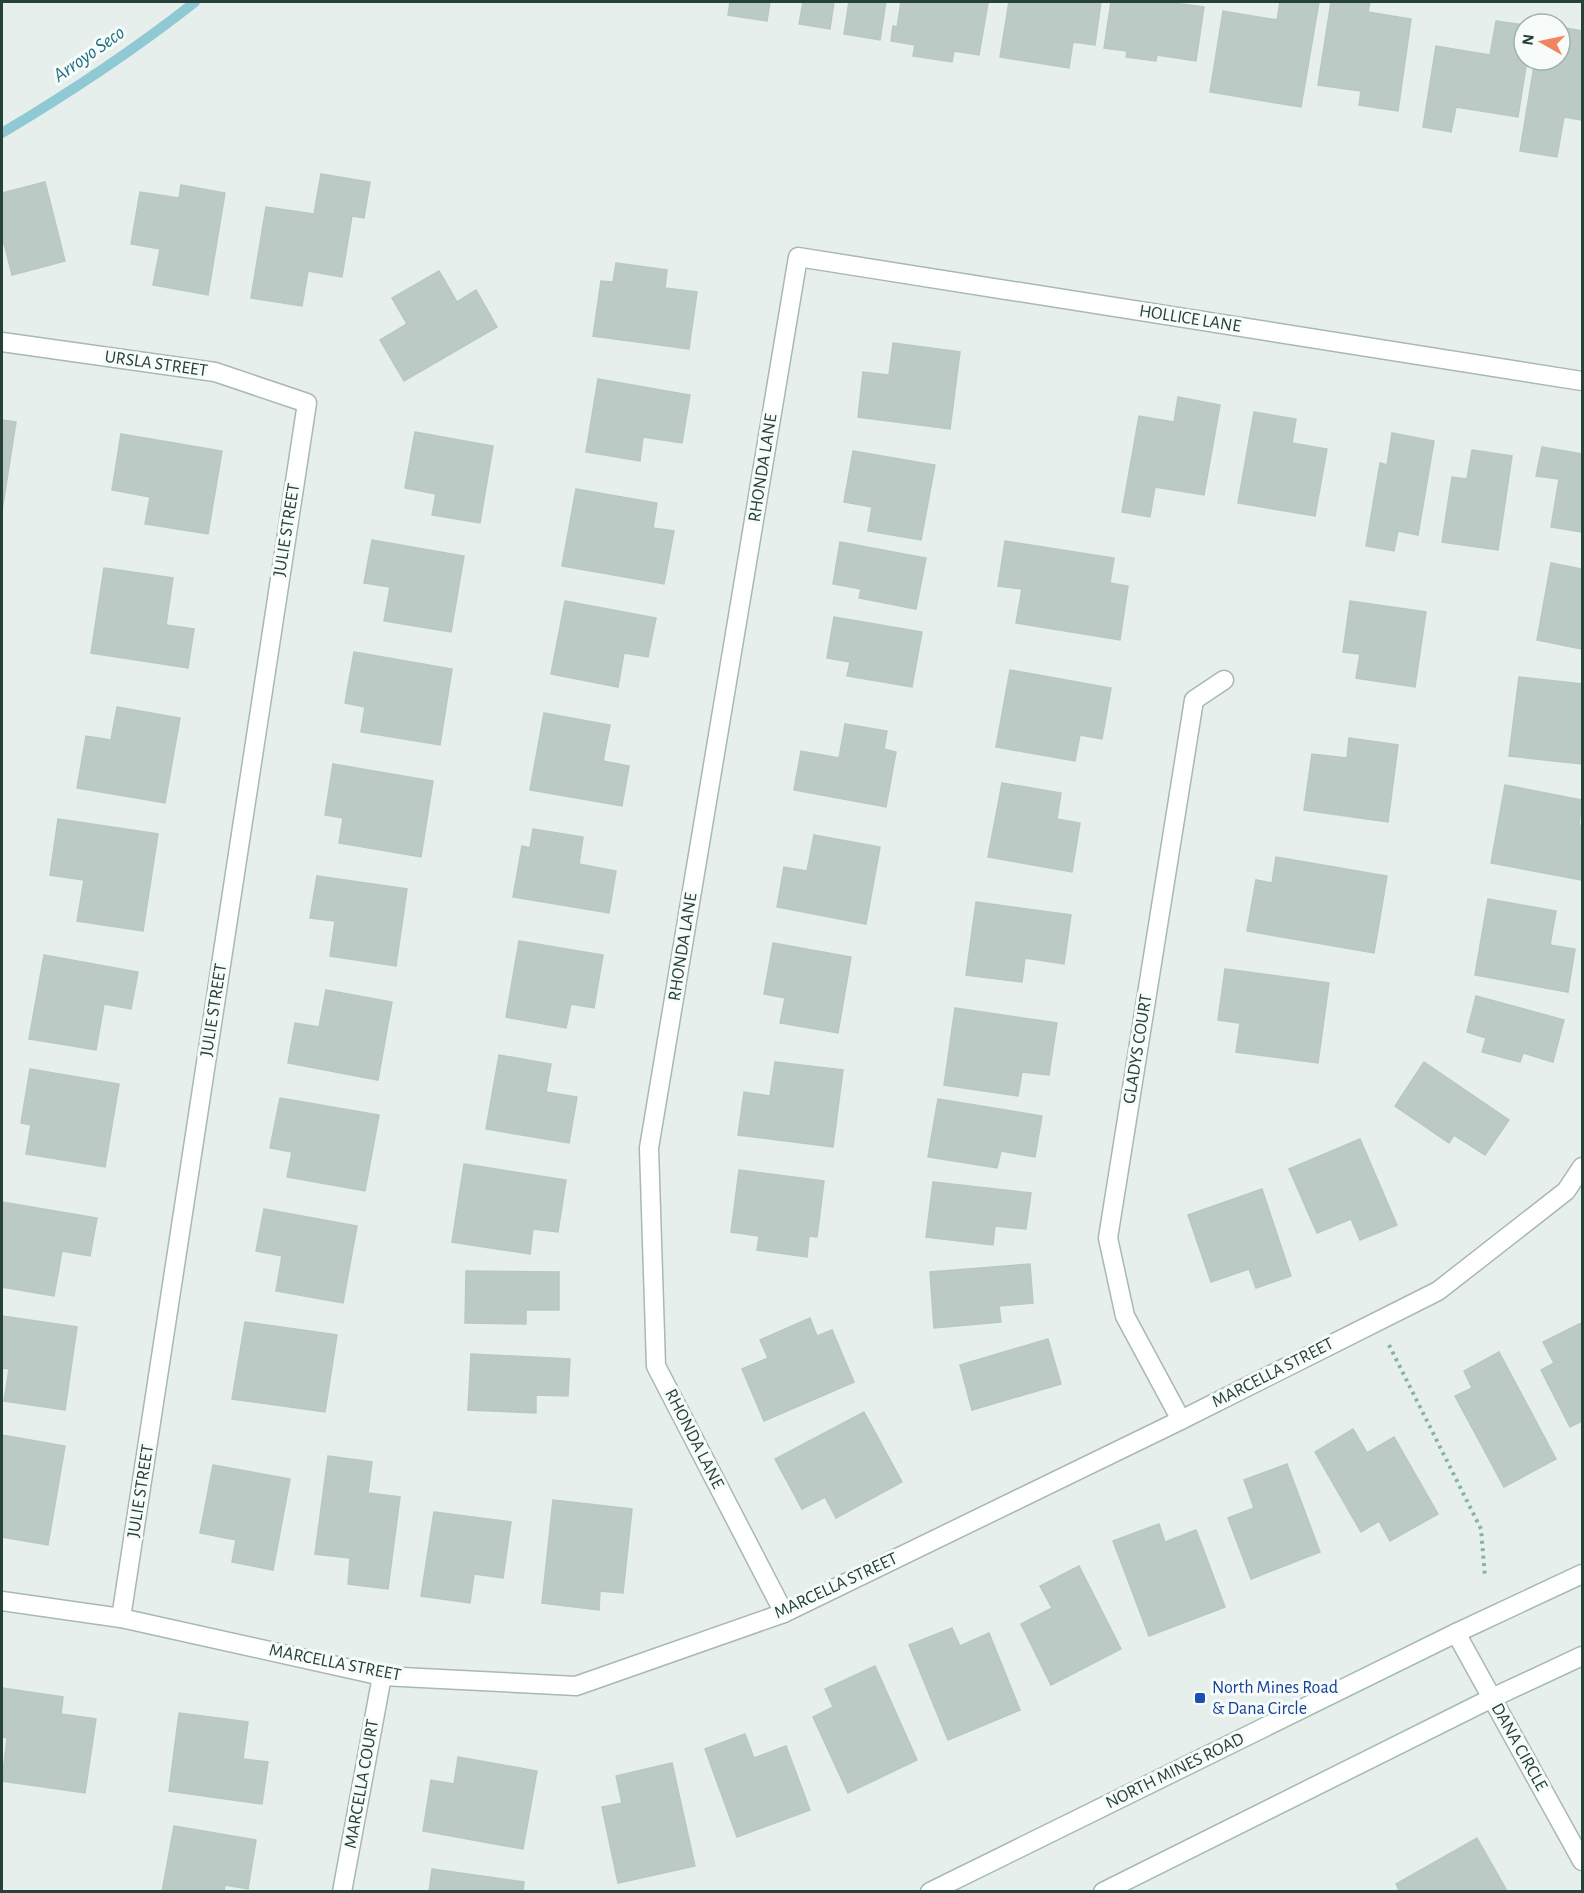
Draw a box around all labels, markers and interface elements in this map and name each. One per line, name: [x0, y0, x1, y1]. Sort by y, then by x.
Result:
north arrow: [1512, 12, 1572, 72]
water label: Arroyo Seco: [49, 22, 128, 86]
text: N: [1519, 33, 1537, 47]
street label: HOLLICE LANE: [1138, 302, 1242, 336]
street label: URSLA STREET: [103, 348, 209, 380]
street label: RHONDA LANE: [746, 412, 780, 523]
street label: JULIE STREET: [271, 482, 303, 578]
street label: RHONDA LANE: [666, 891, 700, 1002]
street label: JULIE STREET: [198, 962, 230, 1058]
street label: GLADYS COURT: [1120, 993, 1156, 1105]
street label: MARCELLA STREET: [1209, 1334, 1337, 1411]
street label: RHONDA LANE: [661, 1386, 727, 1492]
street label: JULIE STREET: [125, 1443, 157, 1539]
street label: MARCELLA STREET: [771, 1549, 901, 1622]
street label: MARCELLA STREET: [268, 1641, 403, 1685]
place label: North Mines Road & Dana Circle: [1212, 1679, 1338, 1718]
marker: North Mines Road & Dana Circle: [1193, 1691, 1207, 1705]
street label: DANA CIRCLE: [1488, 1700, 1551, 1794]
street label: MARCELLA COURT: [342, 1718, 382, 1850]
street label: NORTH MINES ROAD: [1103, 1730, 1247, 1812]

